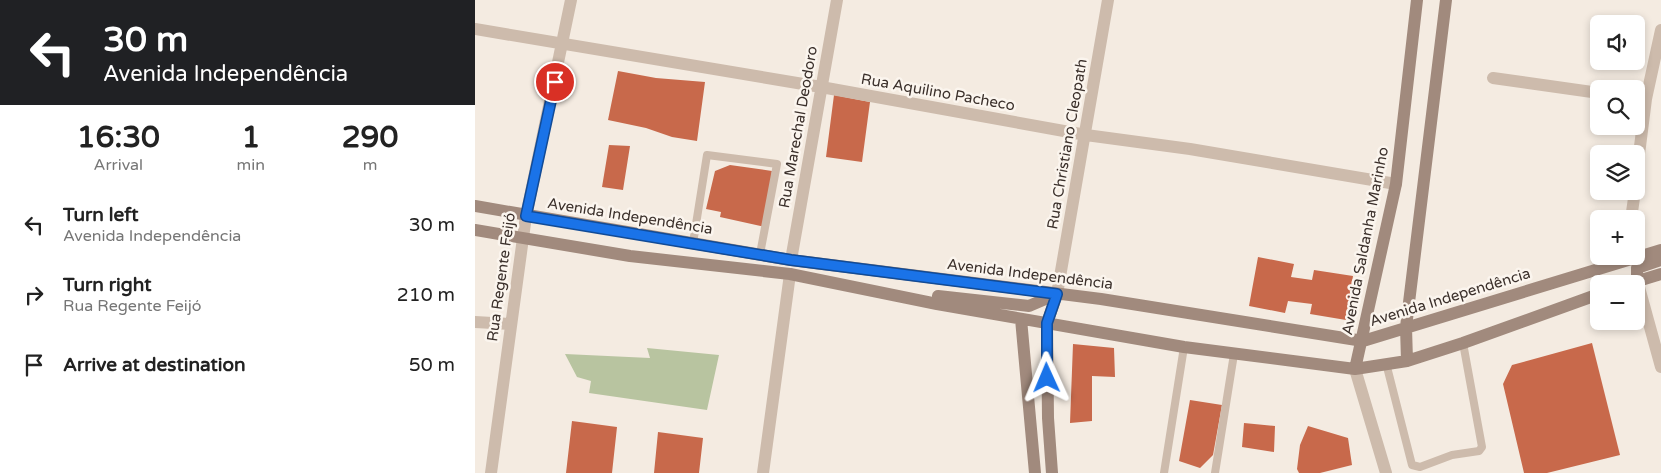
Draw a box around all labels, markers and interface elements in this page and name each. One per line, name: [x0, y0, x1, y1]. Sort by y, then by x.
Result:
map controls: [1590, 15, 1645, 330]
button: sound: [1590, 15, 1645, 70]
text: 30 m: [103, 19, 188, 61]
icon: left: [20, 20, 85, 85]
street label: Rua Marechal Deodoro: [775, 45, 821, 209]
street label: Rua Christiano Cleopath: [1043, 57, 1091, 231]
text: Avenida Independência: [103, 61, 348, 87]
pin: [534, 61, 576, 103]
icon: arrive: [541, 68, 569, 96]
street label: Rua Aquilino Pacheco: [860, 70, 1016, 114]
button: search: [1590, 80, 1645, 135]
text: 16:30: [77, 119, 160, 156]
text: 1: [241, 119, 260, 156]
text: 290: [342, 119, 398, 156]
street label: Avenida Saldanha Marinho: [1338, 145, 1392, 337]
button: layers: [1590, 145, 1645, 200]
text: Arrival: [94, 155, 143, 175]
text: min: [237, 155, 265, 175]
text: m: [363, 155, 377, 175]
street label: Avenida Independência: [546, 194, 714, 238]
text: Turn left: [63, 204, 139, 226]
button: +: [1590, 210, 1645, 265]
icon: left: [20, 211, 48, 239]
street label: Rua Regente Feijó: [483, 211, 519, 343]
text: 30 m: [409, 214, 455, 236]
text: Avenida Independência: [63, 226, 241, 246]
street label: Avenida Independência: [946, 255, 1114, 293]
street label: Avenida Independência: [1367, 264, 1533, 330]
text: Turn right: [63, 274, 151, 296]
button: −: [1590, 275, 1645, 330]
icon: right: [20, 281, 48, 309]
text: 210 m: [397, 284, 455, 306]
text: Rua Regente Feijó: [63, 296, 202, 316]
icon: arrive: [20, 351, 48, 379]
position arrow: [1020, 351, 1072, 403]
text: Arrive at destination: [63, 354, 246, 376]
text: 50 m: [409, 354, 455, 376]

